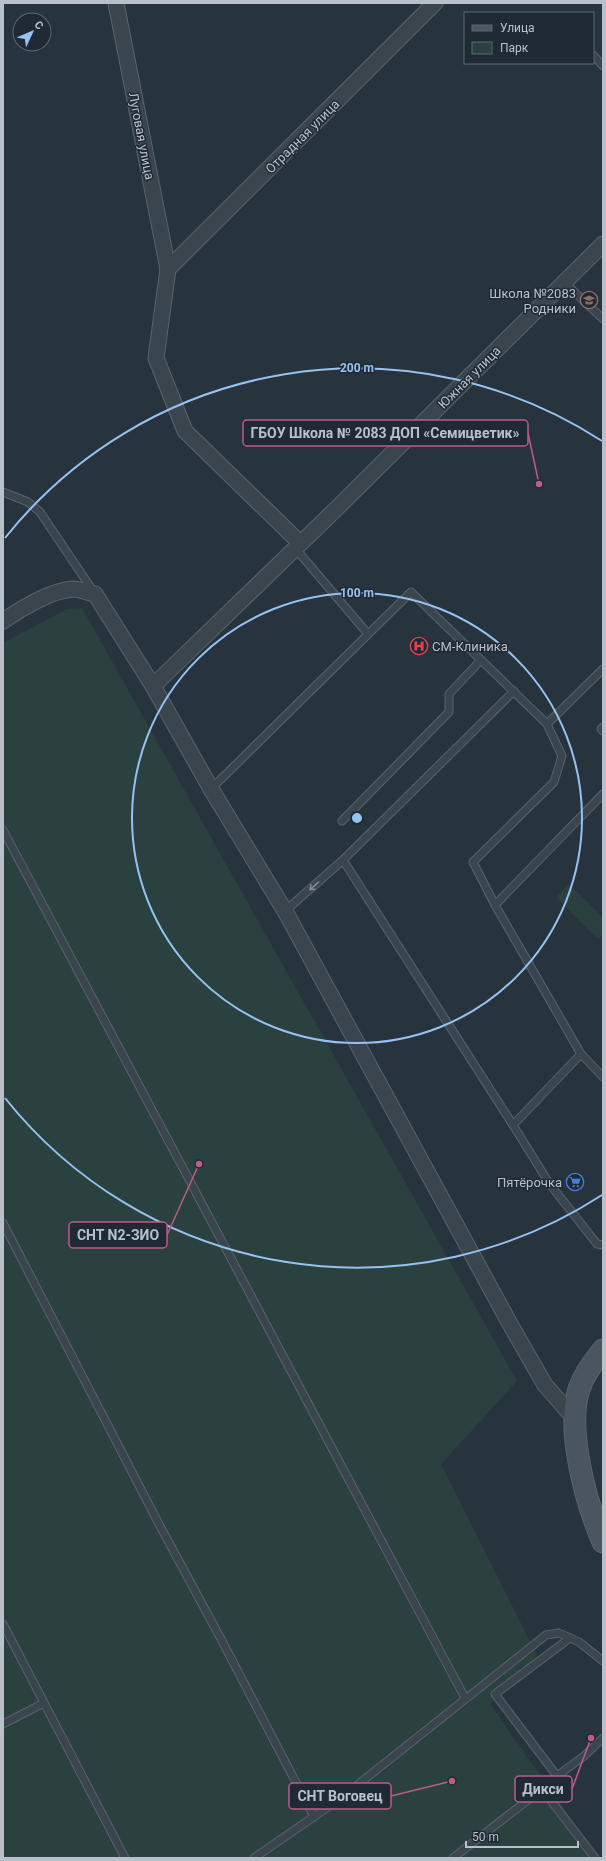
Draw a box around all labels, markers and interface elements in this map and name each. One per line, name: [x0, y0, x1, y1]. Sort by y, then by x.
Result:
north arrow: [12, 12, 52, 52]
legend: [464, 12, 594, 64]
text: С: [32, 18, 46, 33]
text: Улица: [500, 21, 535, 35]
text: Парк: [500, 41, 529, 55]
street label: Луговая улица: [126, 91, 157, 181]
street label: Отрадная улица: [262, 96, 342, 176]
place label: Школа №2083 Родники: [489, 286, 576, 316]
school or university icon: Школа №2083 Родники: [579, 290, 599, 310]
street label: Южная улица: [435, 343, 504, 412]
text: 200 m: [340, 361, 374, 375]
callout: ГБОУ Школа № 2083 ДОП «Семицветик»: [243, 420, 528, 446]
text: ГБОУ Школа № 2083 ДОП «Семицветик»: [251, 425, 519, 441]
text: 100 m: [340, 586, 374, 600]
hospital icon: СМ-Клиника: [409, 636, 429, 656]
place label: СМ-Клиника: [432, 639, 508, 654]
centre of rings: [350, 811, 364, 825]
one-way arrow: [309, 881, 319, 890]
supermarket icon: Пятёрочка: [565, 1172, 585, 1192]
place label: Пятёрочка: [497, 1175, 562, 1190]
callout: СНТ N2-ЗИО: [69, 1222, 167, 1248]
text: СНТ N2-ЗИО: [77, 1227, 159, 1243]
callout: Дикси: [515, 1776, 572, 1802]
text: Дикси: [522, 1781, 564, 1797]
callout: СНТ Воговец: [289, 1783, 391, 1809]
text: СНТ Воговец: [297, 1788, 383, 1804]
scale bar: [466, 1823, 578, 1849]
text: 50 m: [472, 1830, 499, 1844]

